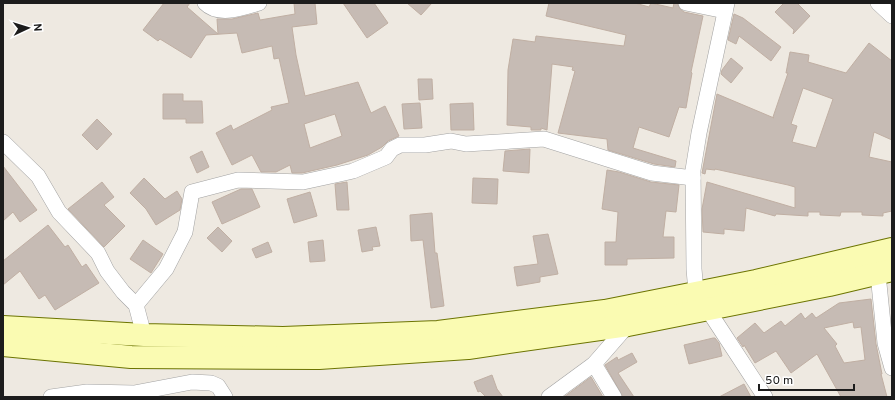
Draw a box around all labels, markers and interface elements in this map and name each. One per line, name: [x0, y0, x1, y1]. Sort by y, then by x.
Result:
north arrow: [8, 8, 48, 48]
text: N: [30, 23, 44, 32]
scale bar: [759, 366, 854, 392]
text: 50 m: [765, 373, 793, 389]

